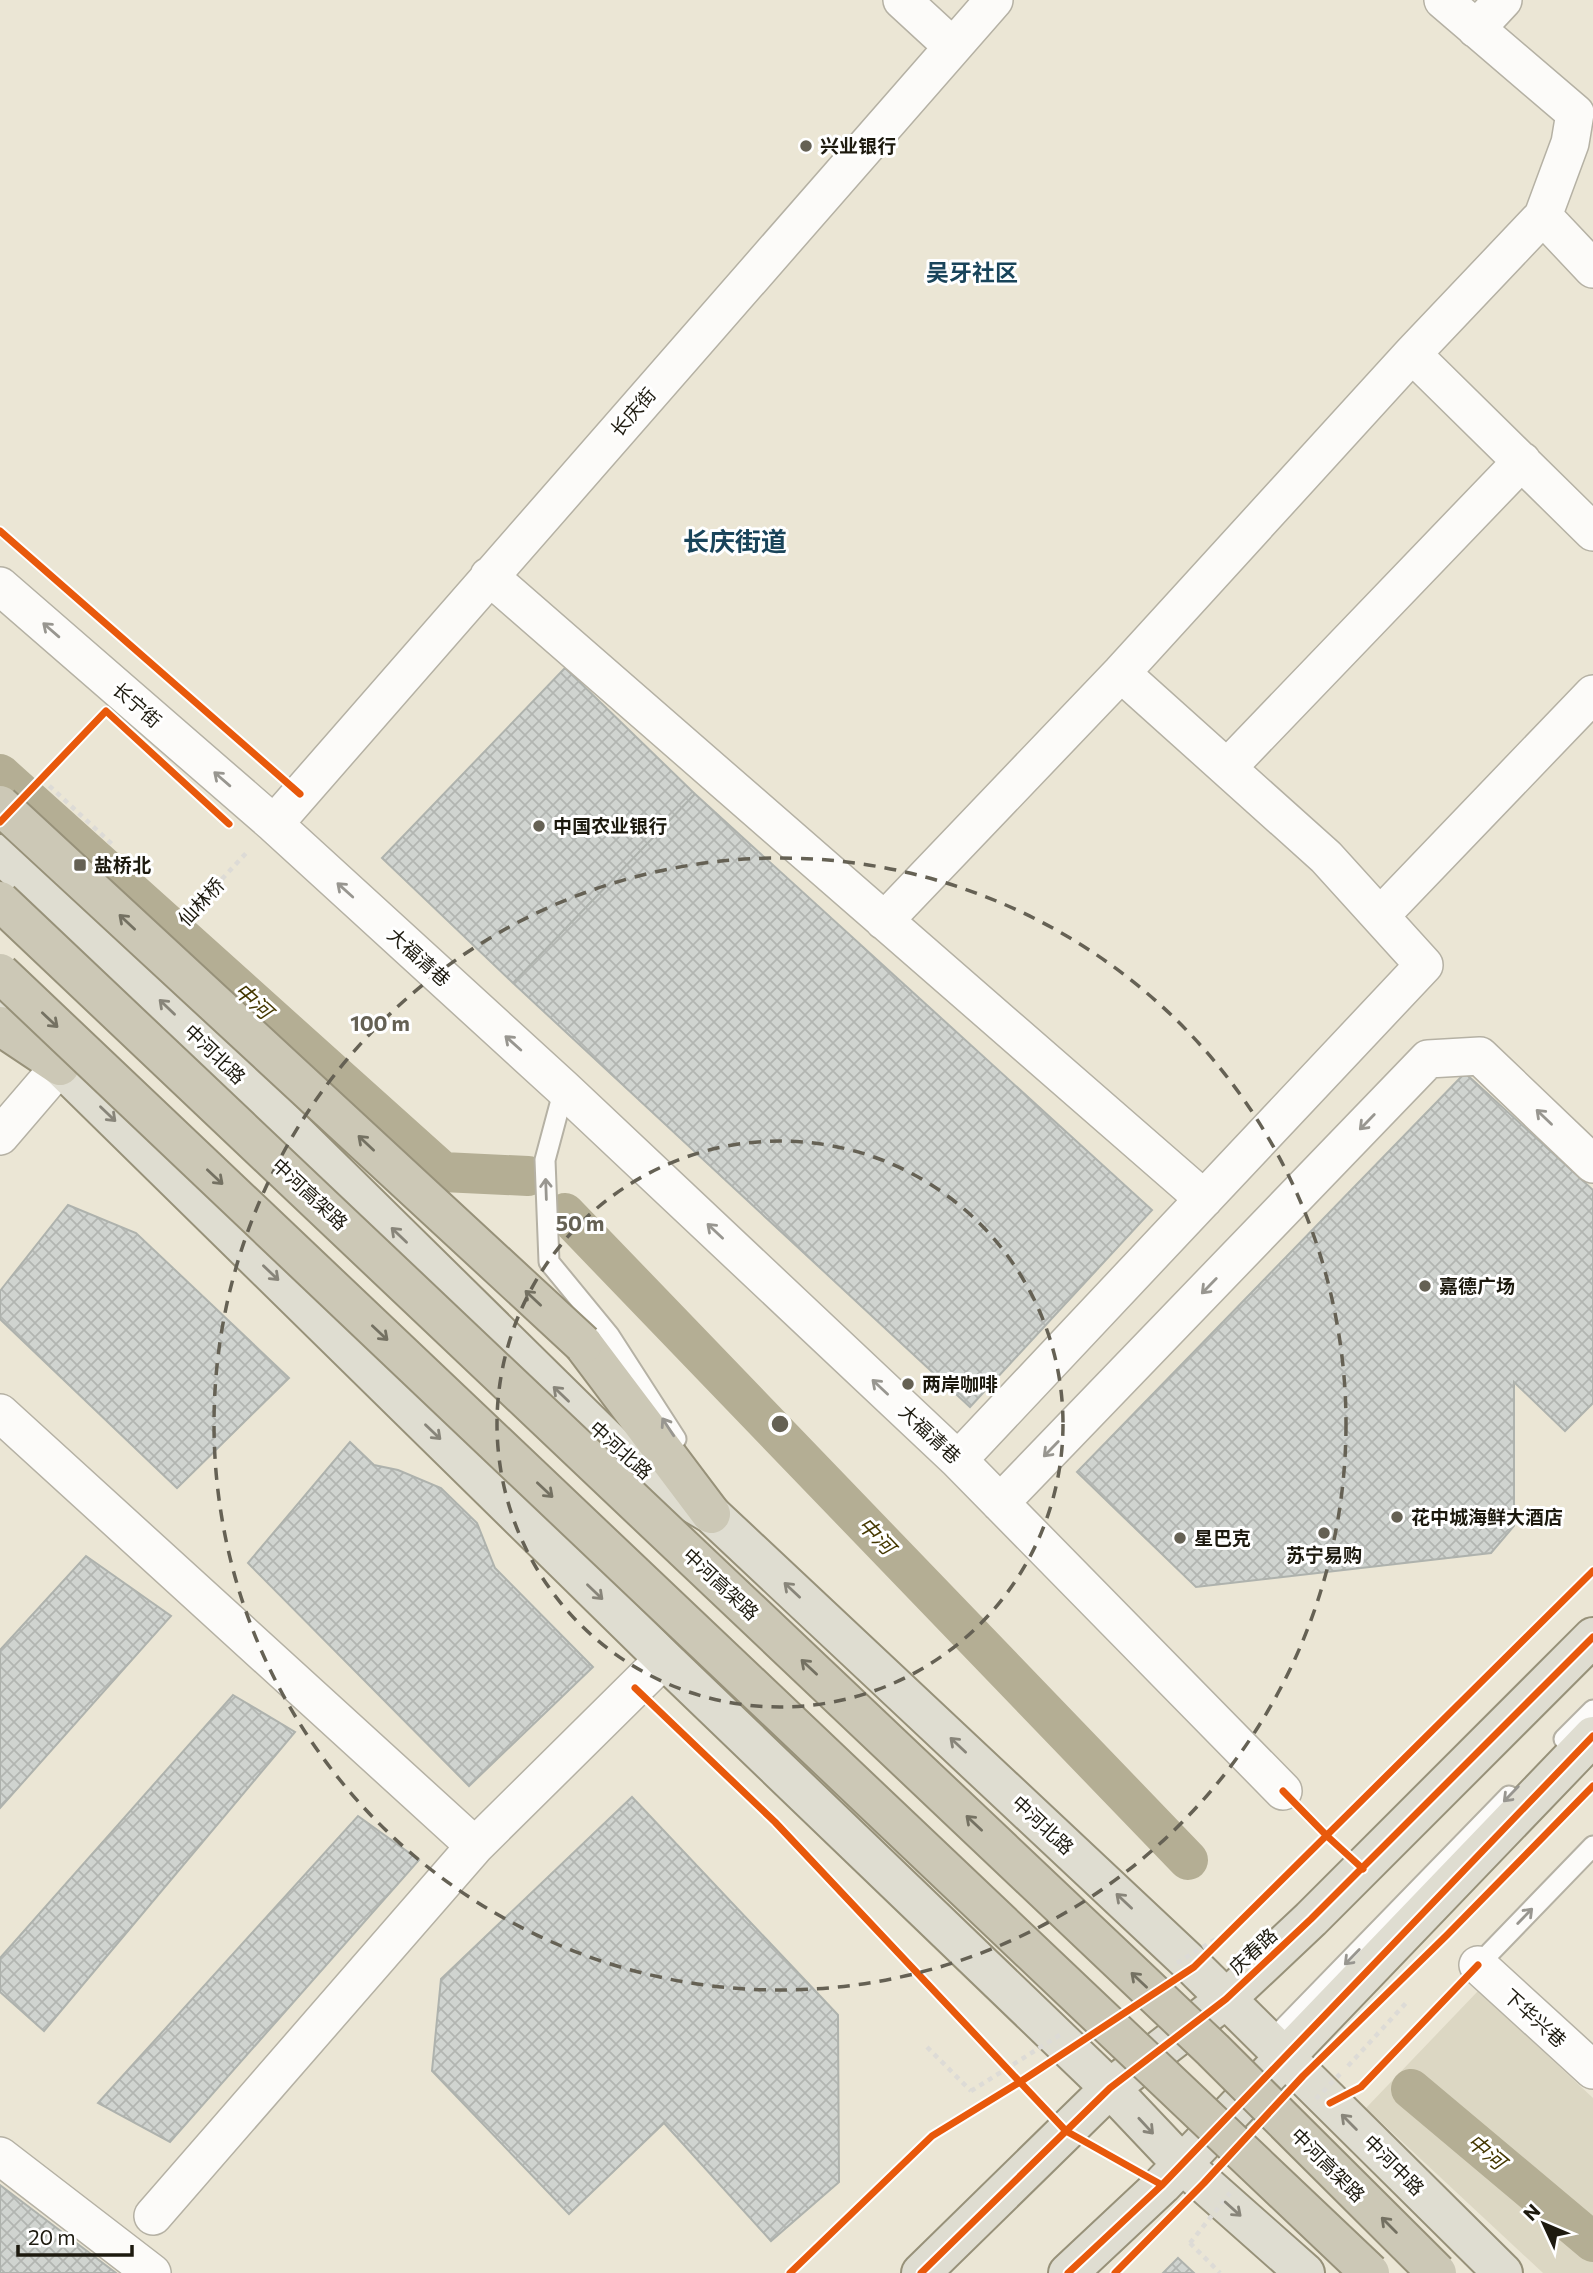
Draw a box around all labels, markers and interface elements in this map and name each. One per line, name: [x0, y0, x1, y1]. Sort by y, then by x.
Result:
place label: 兴业银行: [820, 134, 896, 157]
marker: 兴业银行: [798, 138, 814, 154]
district label: 吴牙社区: [926, 258, 1018, 286]
street label: 长庆街: [605, 383, 660, 441]
district label: 长庆街道: [683, 525, 787, 556]
one-way arrow: [42, 622, 60, 638]
street label: 长宁街: [108, 677, 166, 732]
one-way arrow: [214, 771, 232, 787]
place label: 中国农业银行: [553, 814, 667, 837]
marker: 中国农业银行: [531, 818, 547, 834]
place label: 盐桥北: [94, 853, 151, 876]
marker: 盐桥北: [72, 857, 88, 873]
street label: 仙林桥: [173, 873, 228, 930]
one-way arrow: [337, 881, 354, 898]
one-way arrow: [119, 914, 136, 931]
street label: 大福清巷: [383, 923, 455, 991]
water label: 中河: [230, 977, 281, 1026]
one-way arrow: [158, 998, 175, 1015]
text: 100 m: [350, 1010, 410, 1035]
one-way arrow: [41, 1012, 58, 1029]
street label: 中河北路: [180, 1019, 251, 1088]
one-way arrow: [504, 1035, 522, 1051]
one-way arrow: [99, 1105, 116, 1122]
one-way arrow: [1535, 1109, 1553, 1126]
one-way arrow: [1359, 1113, 1376, 1130]
one-way arrow: [358, 1135, 375, 1152]
street label: 中河高架路: [268, 1153, 353, 1234]
one-way arrow: [206, 1168, 223, 1185]
one-way arrow: [540, 1178, 553, 1201]
text: 50 m: [556, 1210, 604, 1235]
one-way arrow: [706, 1223, 724, 1239]
one-way arrow: [390, 1227, 407, 1244]
one-way arrow: [262, 1264, 279, 1281]
place label: 嘉德广场: [1439, 1274, 1515, 1297]
one-way arrow: [1201, 1277, 1218, 1294]
marker: 嘉德广场: [1417, 1278, 1433, 1294]
one-way arrow: [525, 1289, 542, 1306]
one-way arrow: [371, 1325, 388, 1342]
place label: 两岸咖啡: [922, 1372, 998, 1395]
marker: 两岸咖啡: [900, 1376, 916, 1392]
one-way arrow: [871, 1379, 889, 1395]
one-way arrow: [553, 1386, 570, 1403]
street label: 大福清巷: [895, 1399, 966, 1468]
centre of rings: [768, 1412, 792, 1436]
street label: 中河北路: [585, 1416, 657, 1484]
one-way arrow: [661, 1417, 675, 1437]
one-way arrow: [424, 1424, 441, 1441]
one-way arrow: [1043, 1440, 1060, 1457]
one-way arrow: [536, 1481, 553, 1498]
place label: 花中城海鲜大酒店: [1411, 1505, 1563, 1528]
marker: 花中城海鲜大酒店: [1389, 1509, 1405, 1525]
water label: 中河: [853, 1511, 903, 1562]
marker: 苏宁易购: [1316, 1525, 1332, 1541]
place label: 星巴克: [1194, 1526, 1251, 1549]
marker: 星巴克: [1172, 1530, 1188, 1546]
street label: 中河高架路: [679, 1543, 764, 1624]
place label: 苏宁易购: [1286, 1543, 1362, 1566]
one-way arrow: [783, 1581, 800, 1598]
one-way arrow: [587, 1583, 604, 1600]
one-way arrow: [801, 1658, 818, 1675]
one-way arrow: [949, 1737, 966, 1754]
one-way arrow: [1503, 1785, 1520, 1802]
street label: 中河北路: [1008, 1790, 1079, 1859]
one-way arrow: [966, 1815, 983, 1832]
one-way arrow: [1115, 1892, 1132, 1909]
one-way arrow: [1517, 1908, 1534, 1925]
street label: 庆春路: [1224, 1923, 1281, 1978]
one-way arrow: [1344, 1948, 1361, 1965]
one-way arrow: [1131, 1971, 1148, 1988]
street label: 下华兴巷: [1499, 1984, 1571, 2052]
one-way arrow: [1341, 2113, 1358, 2130]
one-way arrow: [1138, 2117, 1155, 2134]
street label: 中河高架路: [1287, 2123, 1370, 2206]
water label: 中河: [1463, 2128, 1514, 2176]
street label: 中河中路: [1359, 2130, 1429, 2200]
north arrow: [1509, 2189, 1579, 2259]
text: N: [1518, 2199, 1545, 2225]
one-way arrow: [1224, 2201, 1242, 2217]
scale bar: [18, 2214, 131, 2258]
one-way arrow: [1381, 2216, 1398, 2233]
text: 20 m: [28, 2224, 76, 2249]

